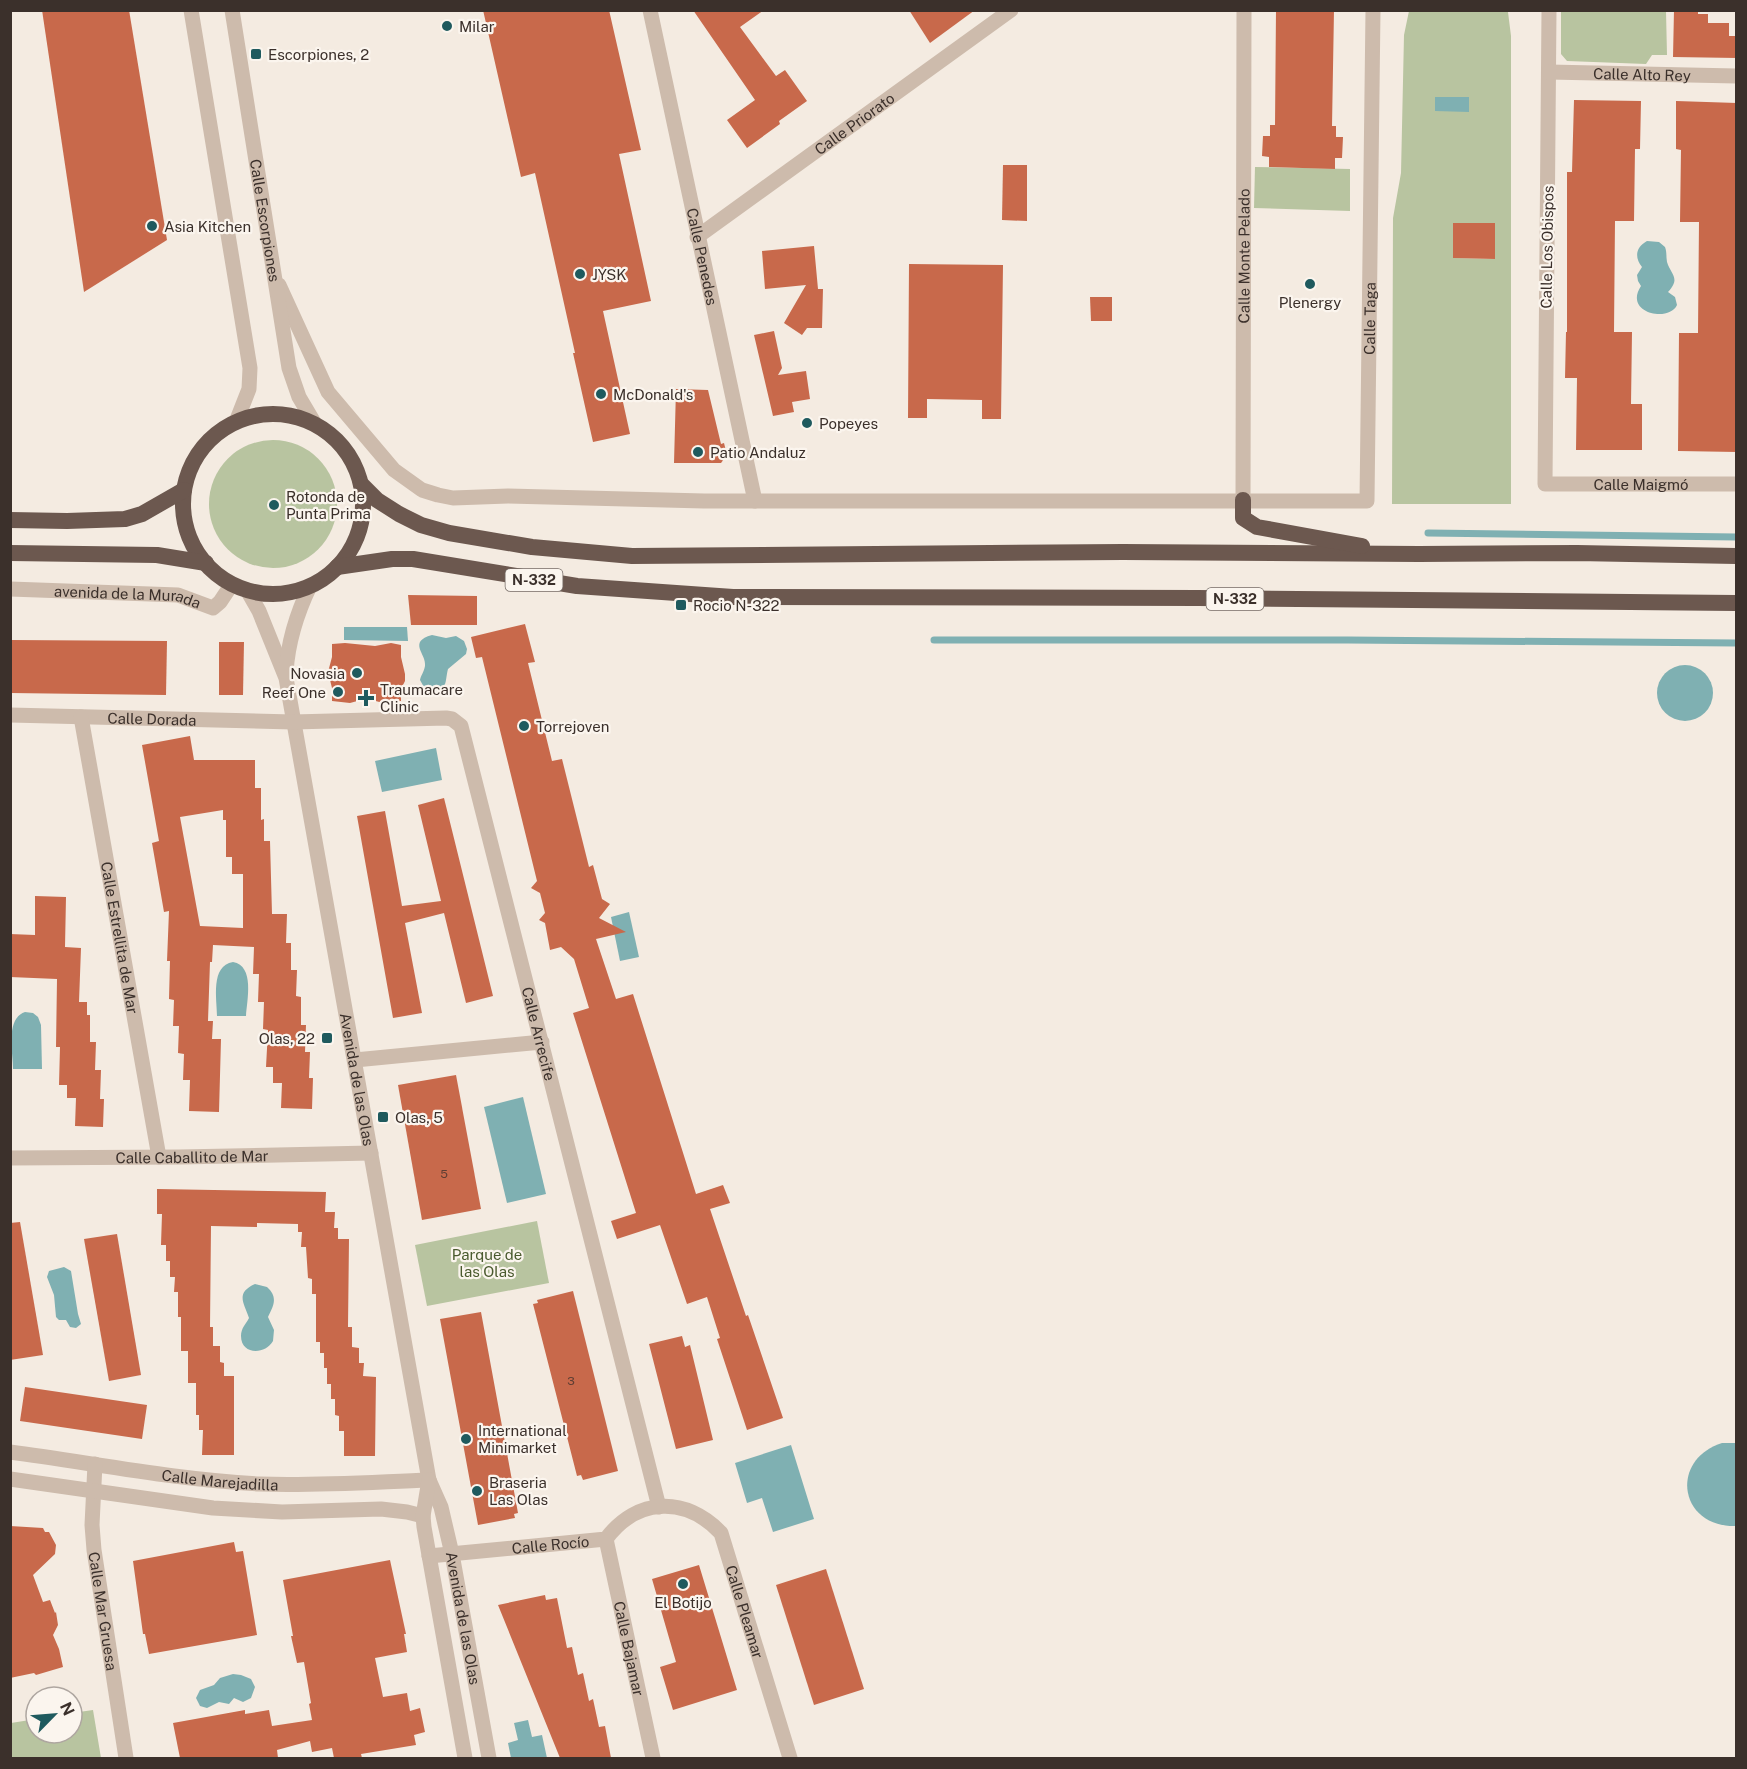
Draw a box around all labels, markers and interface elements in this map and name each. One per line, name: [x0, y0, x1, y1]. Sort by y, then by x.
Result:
place label: Milar: [459, 18, 495, 35]
marker: Milar: [440, 19, 454, 33]
place label: Escorpiones, 2: [268, 46, 369, 63]
marker: Escorpiones, 2: [249, 47, 263, 61]
street label: Calle Alto Rey: [1593, 64, 1691, 84]
street label: Calle Priorato: [811, 89, 897, 158]
street label: Calle Escorpiones: [247, 158, 284, 283]
street label: Calle Los Obispos: [1537, 185, 1557, 309]
street label: Calle Monte Pelado: [1235, 189, 1252, 323]
street label: Calle Penedes: [684, 206, 721, 307]
place label: Asia Kitchen: [164, 218, 251, 235]
marker: Asia Kitchen: [145, 219, 159, 233]
place label: JYSK: [592, 266, 627, 283]
marker: JYSK: [573, 267, 587, 281]
marker: Plenergy: [1303, 277, 1317, 291]
street label: Calle Taga: [1360, 282, 1378, 355]
place label: Plenergy: [1279, 294, 1341, 311]
place label: McDonald's: [613, 386, 693, 403]
marker: McDonald's: [594, 387, 608, 401]
place label: Popeyes: [819, 415, 878, 432]
marker: Popeyes: [800, 416, 814, 430]
place label: Patio Andaluz: [710, 444, 806, 461]
marker: Patio Andaluz: [691, 445, 705, 459]
street label: Calle Maigmó: [1593, 476, 1689, 493]
place label: Rotonda de Punta Prima: [286, 488, 371, 522]
marker: Rotonda de Punta Prima: [267, 498, 281, 512]
road number: N-332: [506, 569, 562, 591]
street label: avenida de la Murada: [54, 582, 203, 611]
road number: N-332: [1206, 588, 1264, 610]
place label: Rocio N-322: [693, 597, 780, 614]
marker: Rocio N-322: [674, 598, 688, 612]
place label: Novasia: [290, 665, 345, 682]
marker: Novasia: [350, 666, 364, 680]
place label: Traumacare Clinic: [380, 681, 463, 715]
place label: Reef One: [262, 684, 326, 701]
marker: Reef One: [331, 685, 345, 699]
marker: Traumacare Clinic: [357, 689, 375, 707]
street label: Calle Dorada: [107, 709, 197, 728]
place label: Torrejoven: [536, 718, 609, 735]
marker: Torrejoven: [517, 719, 531, 733]
street label: Calle Estrellita de Mar: [98, 860, 142, 1015]
street label: Calle Arrecife: [519, 985, 559, 1082]
street label: Avenida de las Olas: [337, 1011, 378, 1147]
place label: Olas, 22: [259, 1030, 315, 1047]
marker: Olas, 22: [320, 1031, 334, 1045]
place label: Olas, 5: [395, 1109, 443, 1126]
marker: Olas, 5: [376, 1110, 390, 1124]
street label: Calle Caballito de Mar: [115, 1147, 269, 1166]
house number: 5: [440, 1167, 448, 1181]
park label: Parque de las Olas: [452, 1246, 522, 1280]
house number: 3: [567, 1374, 575, 1388]
place label: International Minimarket: [478, 1422, 567, 1456]
marker: International Minimarket: [459, 1432, 473, 1446]
street label: Calle Marejadilla: [161, 1466, 279, 1493]
place label: Braseria Las Olas: [489, 1474, 548, 1508]
marker: Braseria Las Olas: [470, 1484, 484, 1498]
street label: Calle Rocío: [511, 1532, 590, 1557]
street label: Calle Mar Gruesa: [86, 1550, 121, 1672]
street label: Avenida de las Olas: [443, 1550, 484, 1686]
street label: Calle Pleamar: [723, 1563, 767, 1661]
marker: El Botijo: [676, 1577, 690, 1591]
place label: El Botijo: [654, 1594, 712, 1611]
street label: Calle Bajamar: [611, 1599, 648, 1698]
north arrow: [24, 1685, 84, 1745]
text: N: [56, 1699, 78, 1719]

